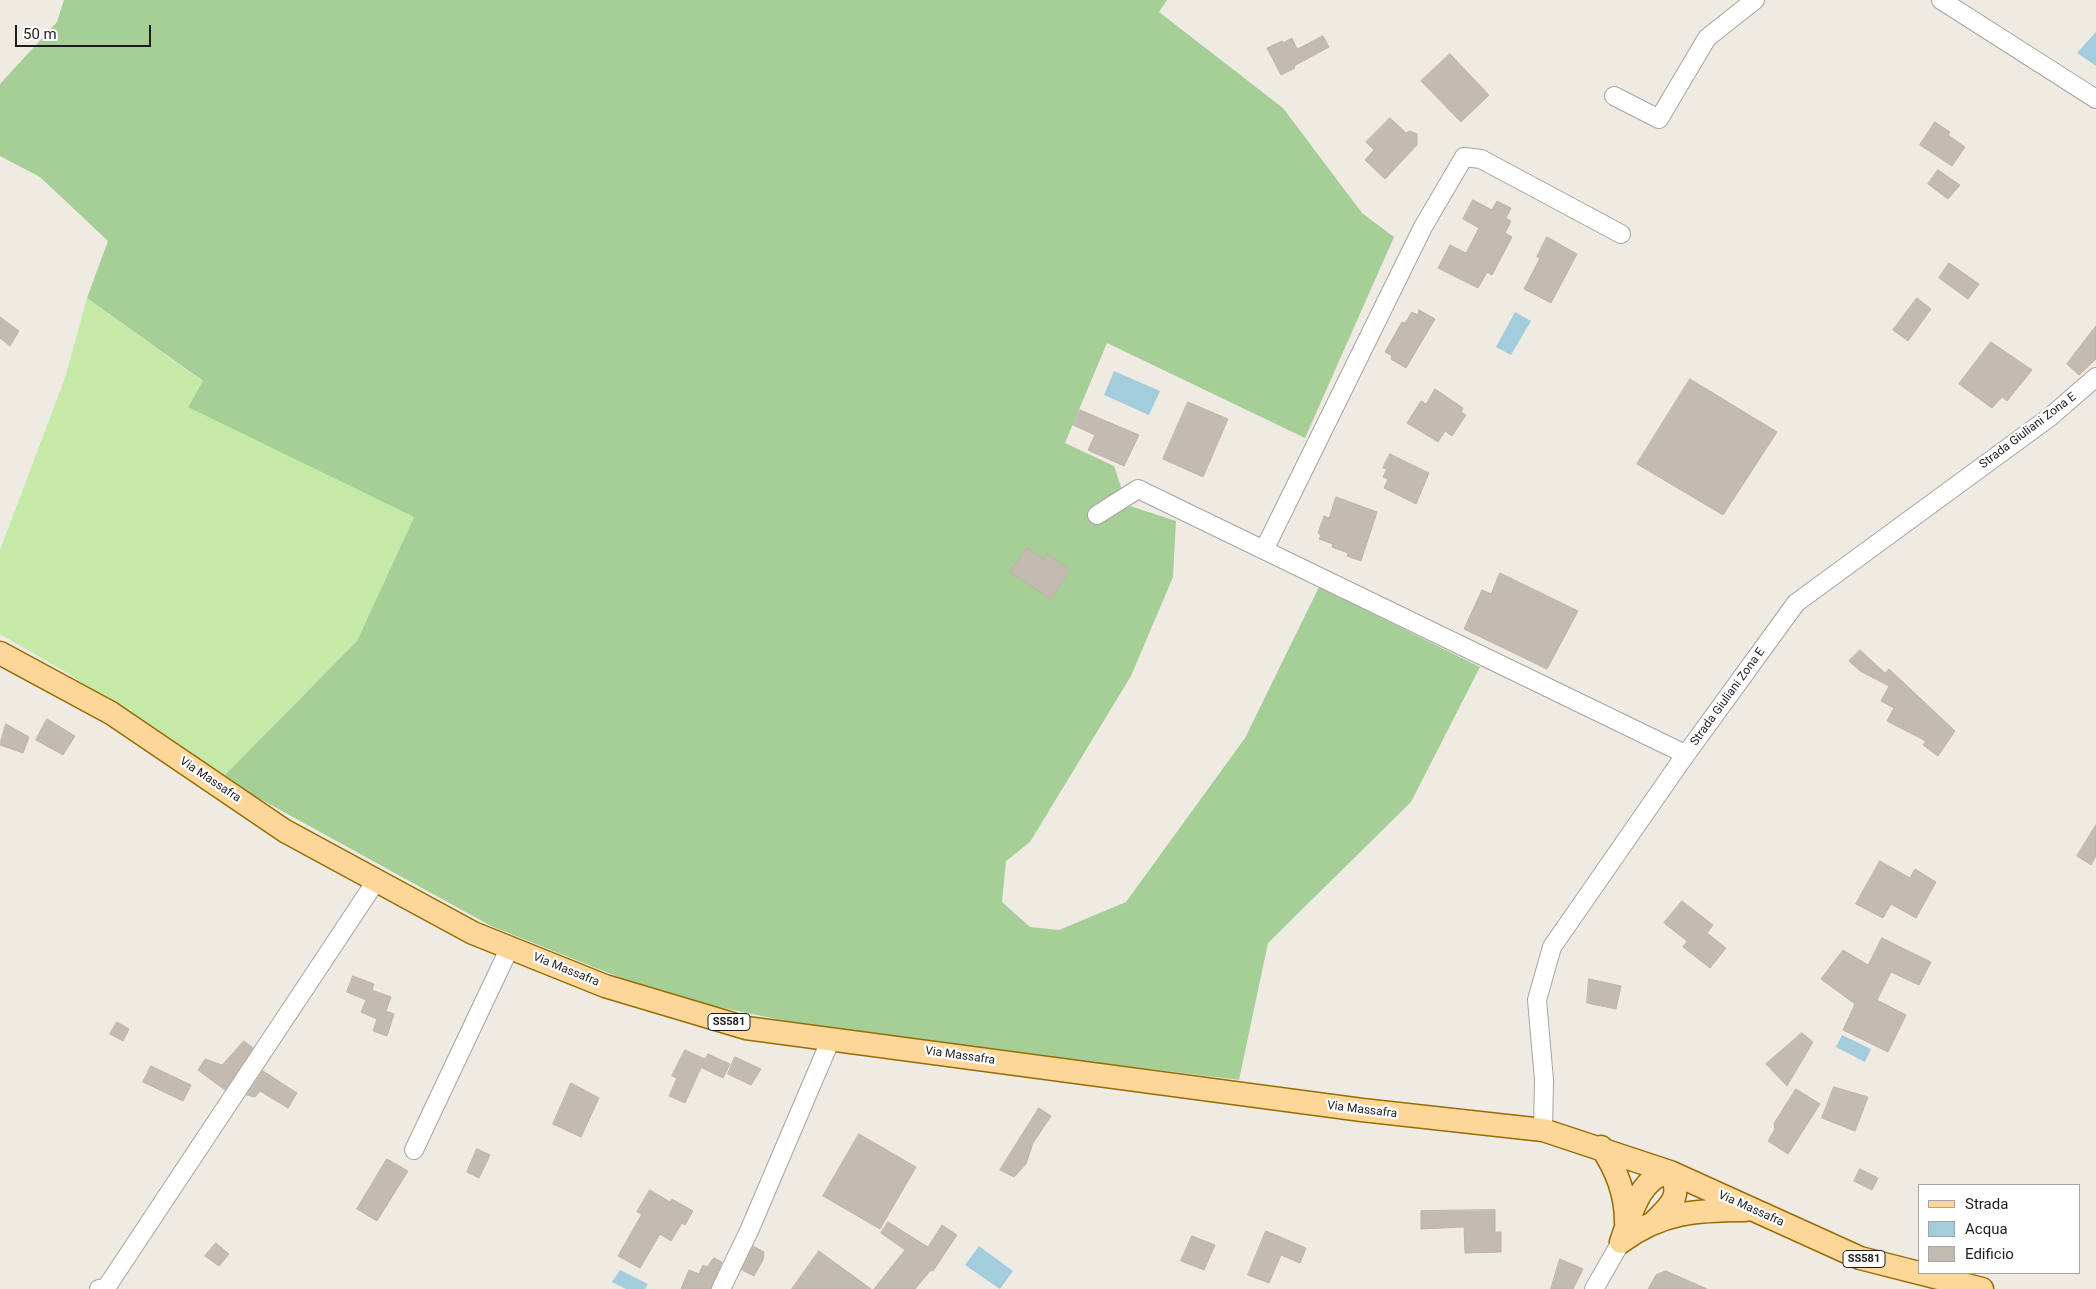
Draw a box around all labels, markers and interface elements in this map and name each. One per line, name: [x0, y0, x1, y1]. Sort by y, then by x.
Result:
scale bar: [18, 15, 154, 47]
text: 50 m: [23, 25, 57, 43]
street label: Strada Giuliani Zona E: [1977, 390, 2079, 472]
street label: Strada Giuliani Zona E: [1688, 645, 1768, 749]
street label: Via Massafra: [177, 754, 243, 806]
street label: Via Massafra: [531, 950, 601, 990]
road number: SS581: [708, 1014, 750, 1030]
street label: Via Massafra: [924, 1044, 996, 1068]
street label: Via Massafra: [1326, 1099, 1398, 1121]
legend: [1918, 1184, 2081, 1274]
street label: Via Massafra: [1716, 1188, 1786, 1230]
text: Strada: [1965, 1195, 2008, 1213]
text: Acqua: [1965, 1220, 2008, 1238]
text: Edificio: [1965, 1245, 2014, 1263]
road number: SS581: [1843, 1250, 1885, 1268]

